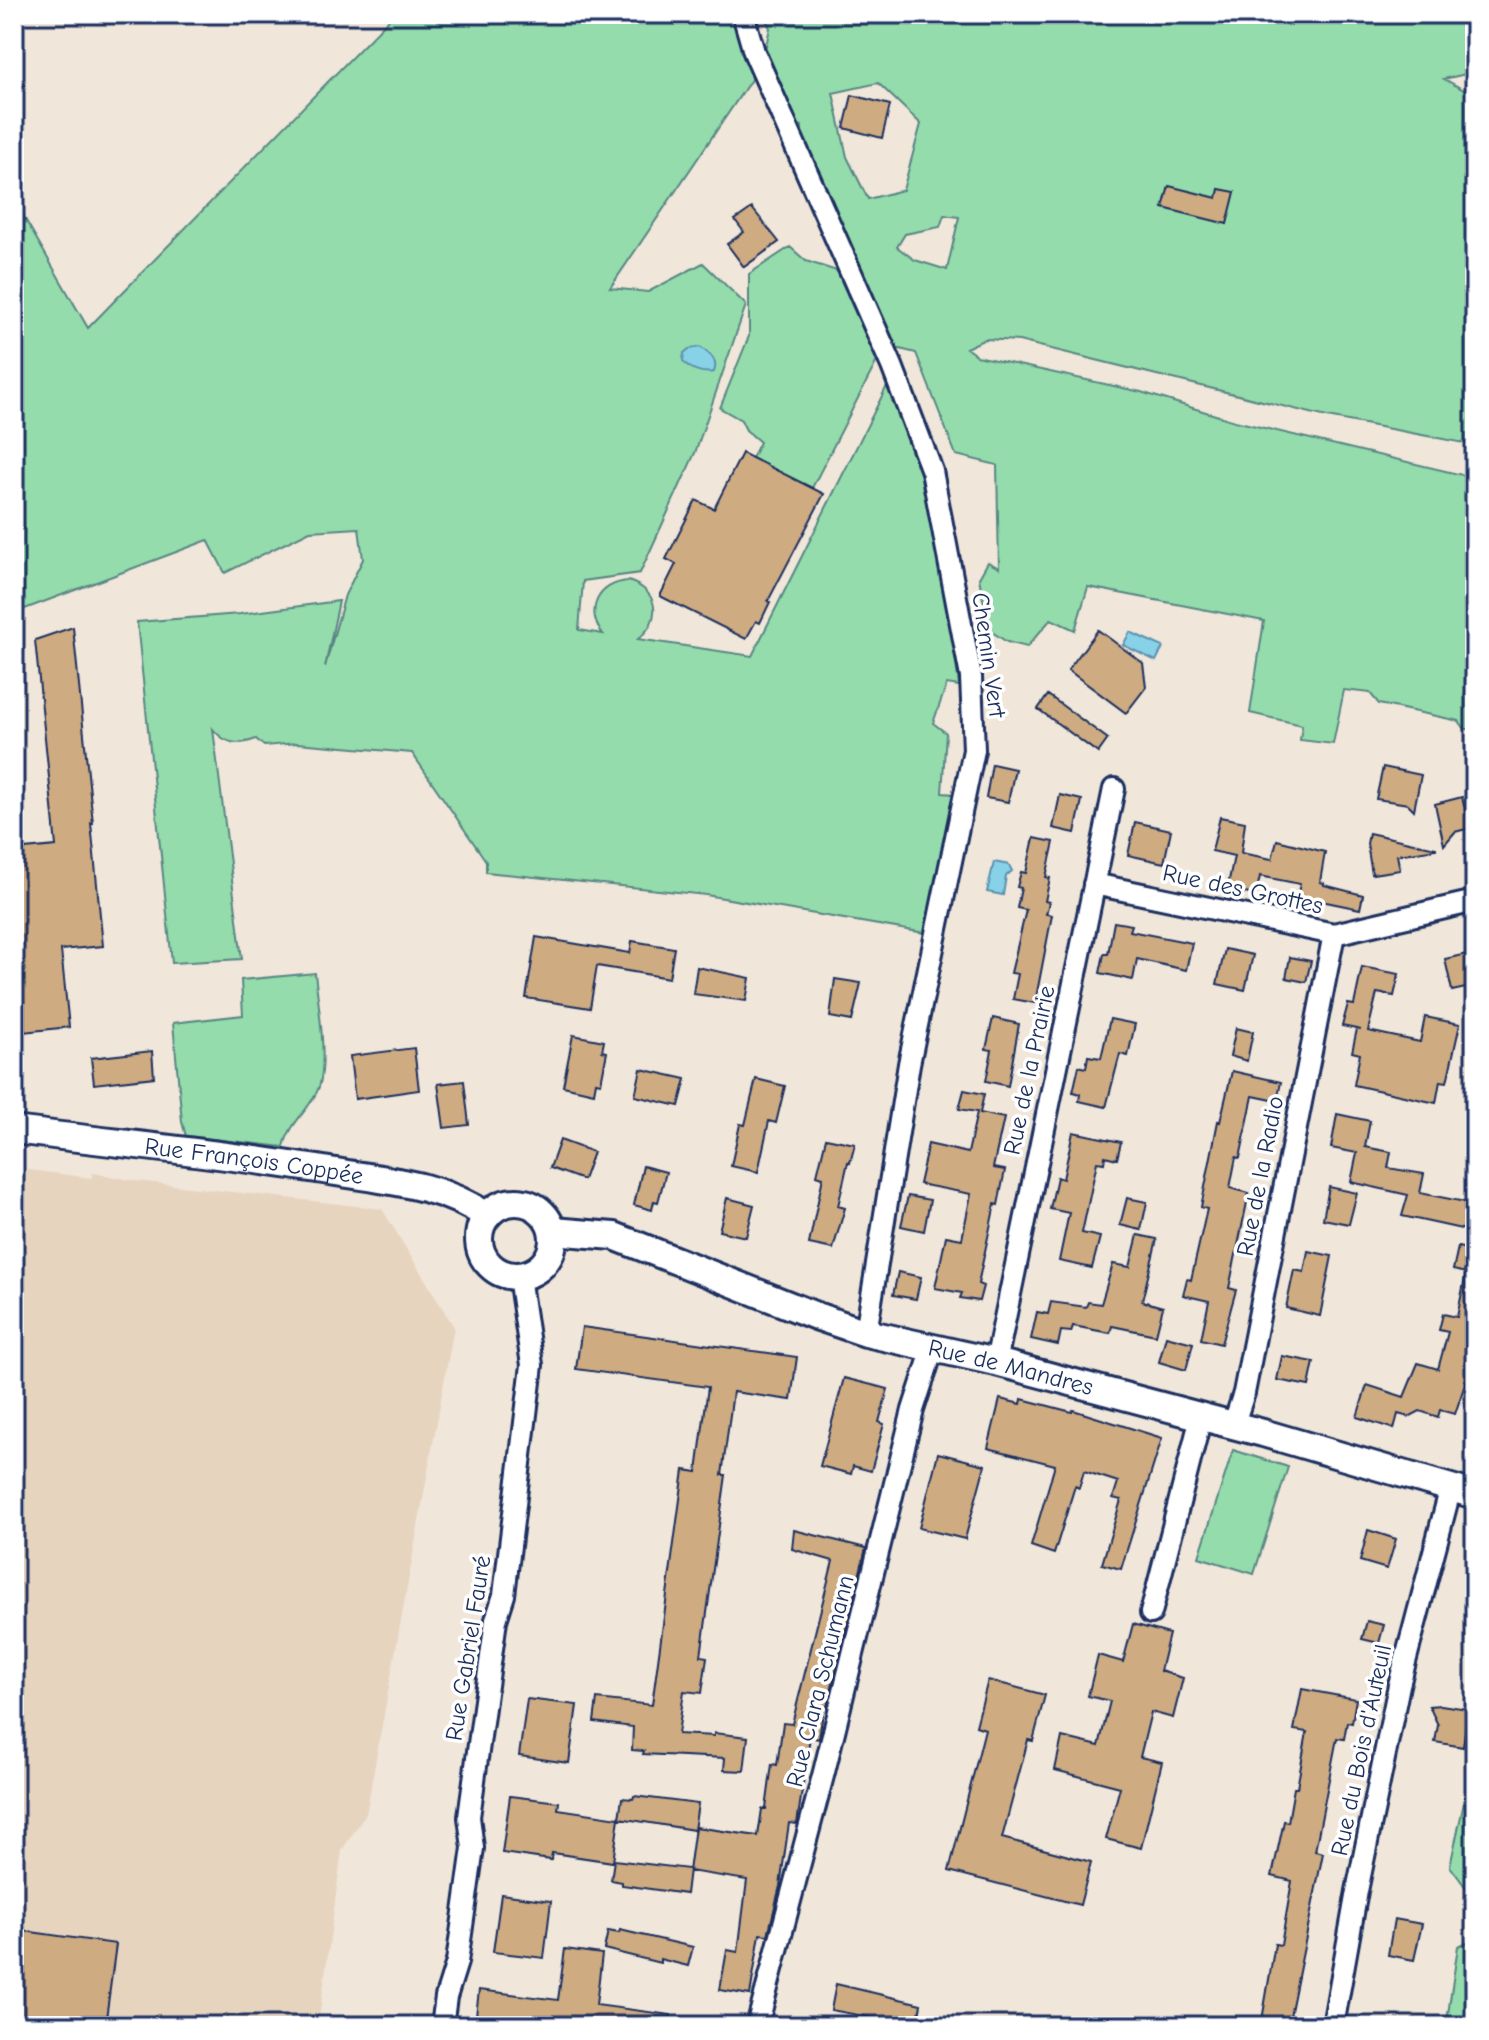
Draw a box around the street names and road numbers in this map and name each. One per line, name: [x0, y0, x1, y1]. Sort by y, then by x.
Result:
street label: Chemin Vert: [966, 591, 1012, 720]
street label: Rue des Grottes: [1160, 858, 1326, 920]
street label: Rue de la Prairie: [997, 983, 1061, 1157]
street label: Rue de la Radio: [1231, 1094, 1289, 1258]
street label: Rue François Coppée: [143, 1132, 365, 1190]
street label: Rue de Mandres: [926, 1333, 1096, 1401]
street label: Rue Gabriel Fauré: [440, 1553, 496, 1743]
street label: Rue Clara Schumann: [780, 1572, 860, 1790]
street label: Rue du Bois d'Auteuil: [1325, 1642, 1397, 1858]

